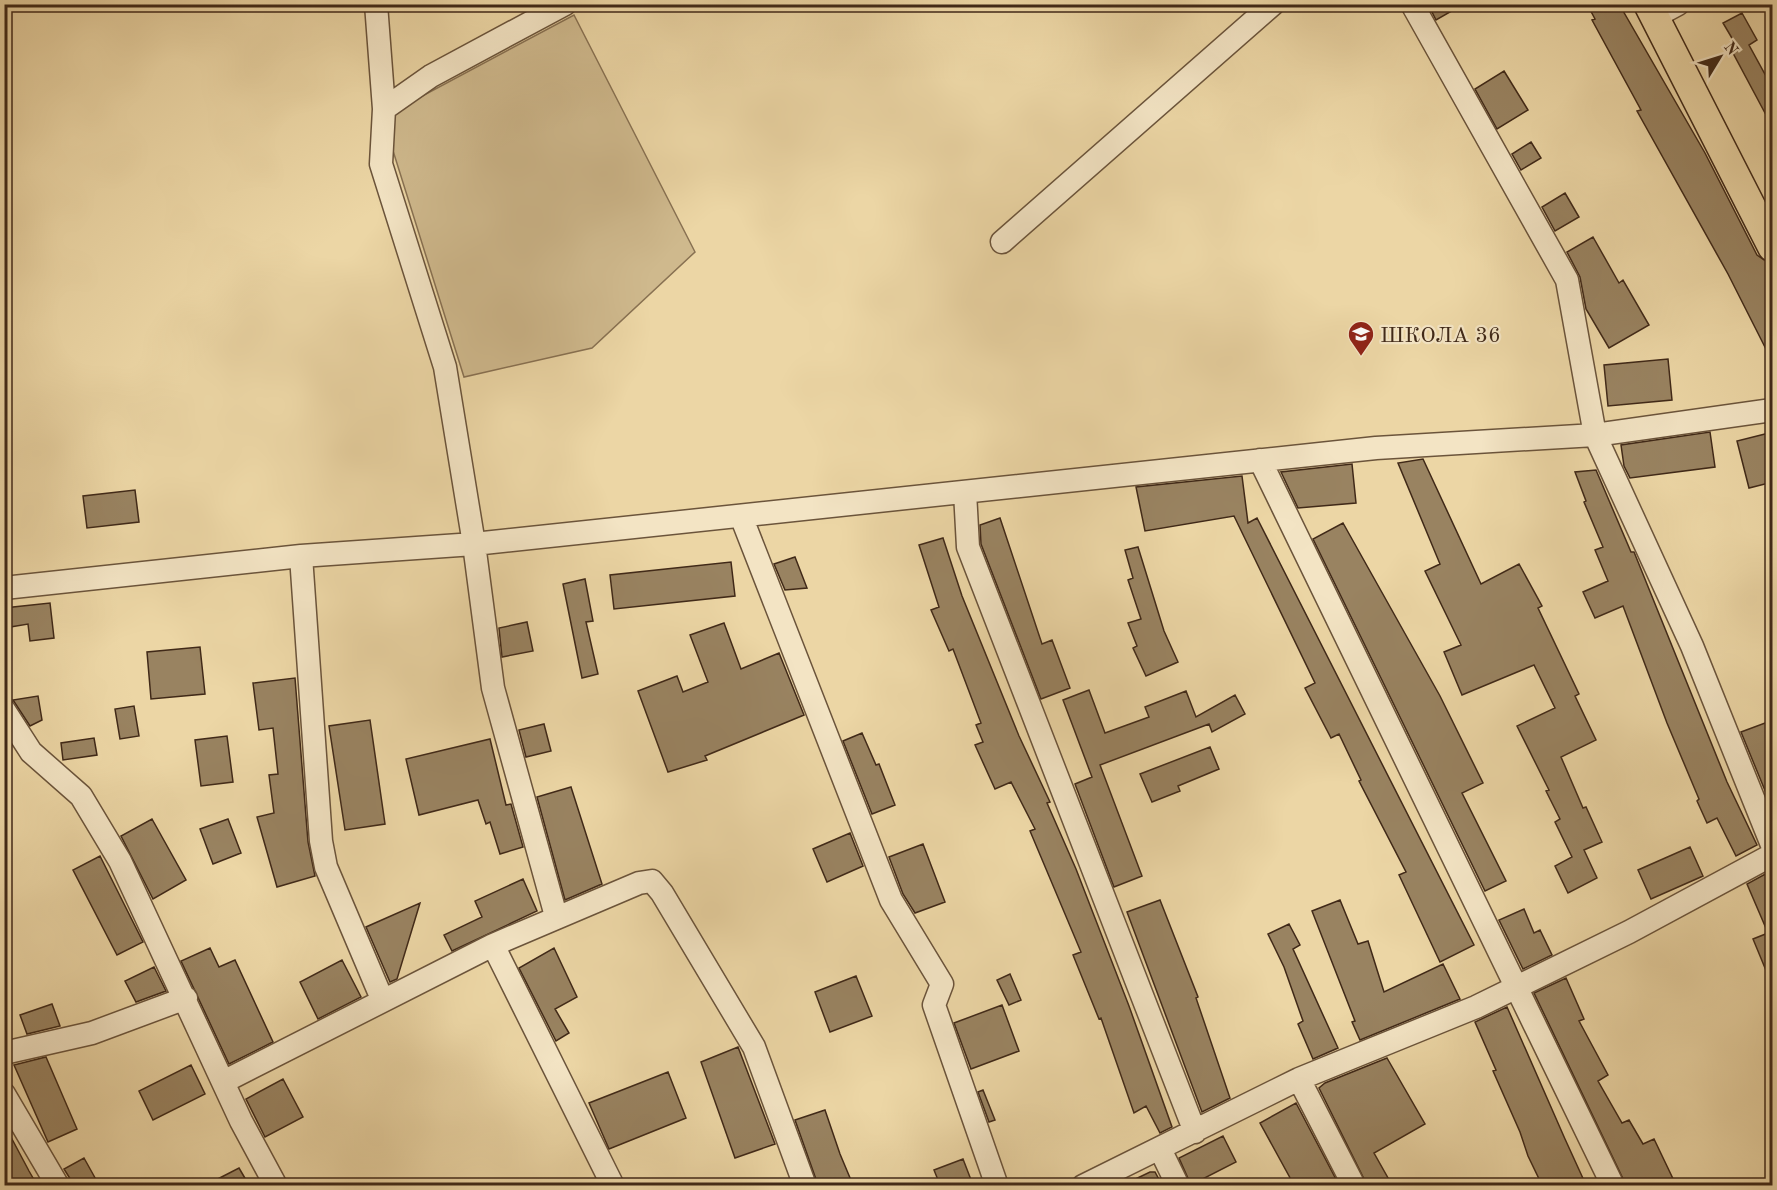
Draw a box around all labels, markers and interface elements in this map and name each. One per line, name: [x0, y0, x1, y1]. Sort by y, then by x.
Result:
north arrow: [1690, 27, 1750, 87]
text: N: [1720, 39, 1741, 59]
school or university icon: ШКОЛА 36: [1346, 319, 1376, 357]
place label: ШКОЛА 36: [1380, 325, 1501, 347]

